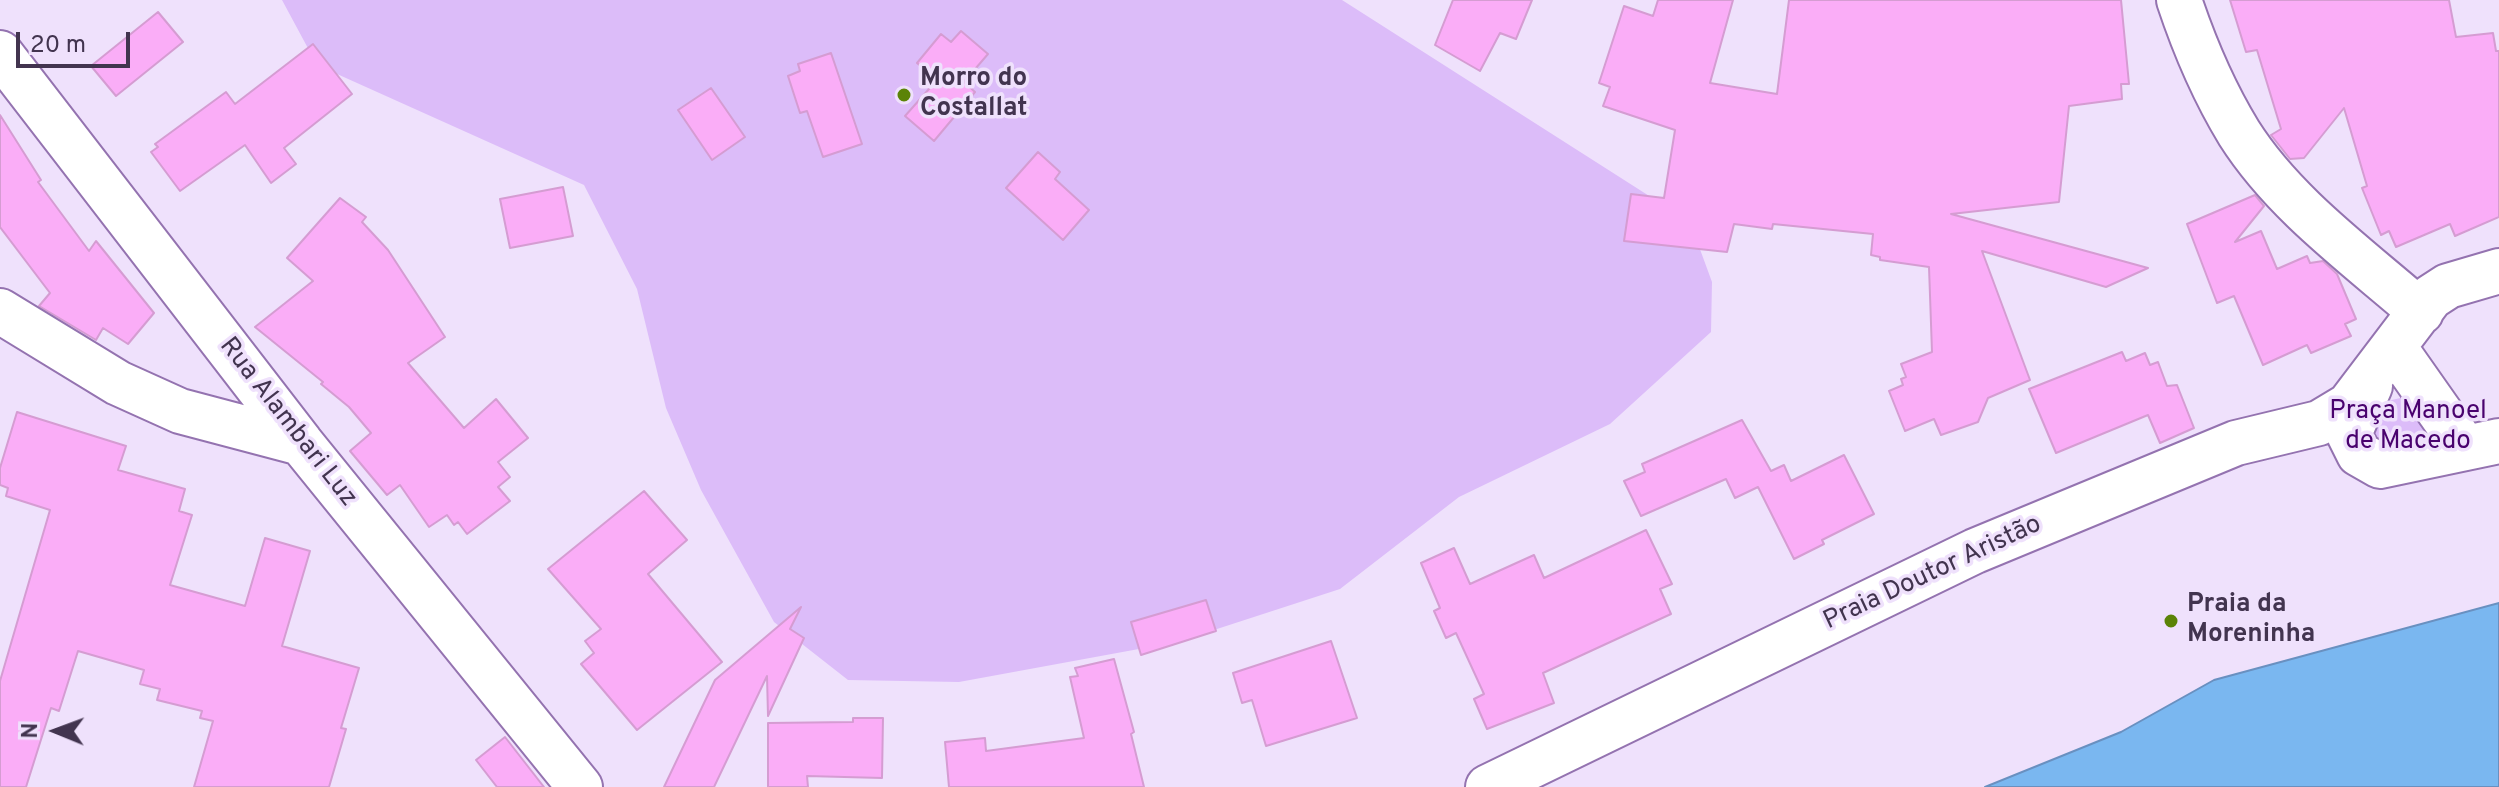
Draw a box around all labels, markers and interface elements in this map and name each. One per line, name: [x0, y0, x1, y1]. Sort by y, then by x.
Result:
scale bar: [20, 16, 134, 66]
text: 20 m: [30, 31, 86, 61]
place label: Morro do Costallat: [920, 64, 1027, 126]
marker: Morro do Costallat: [895, 86, 913, 104]
street label: Rua Alambari Luz: [211, 332, 363, 514]
park label: Praça Manoel de Macedo: [2329, 397, 2487, 458]
street label: Praia Doutor Aristão: [1819, 510, 2047, 638]
place label: Praia da Moreninha: [2187, 590, 2315, 652]
marker: Praia da Moreninha: [2162, 612, 2180, 630]
north arrow: [16, 691, 96, 771]
text: N: [18, 722, 45, 739]

